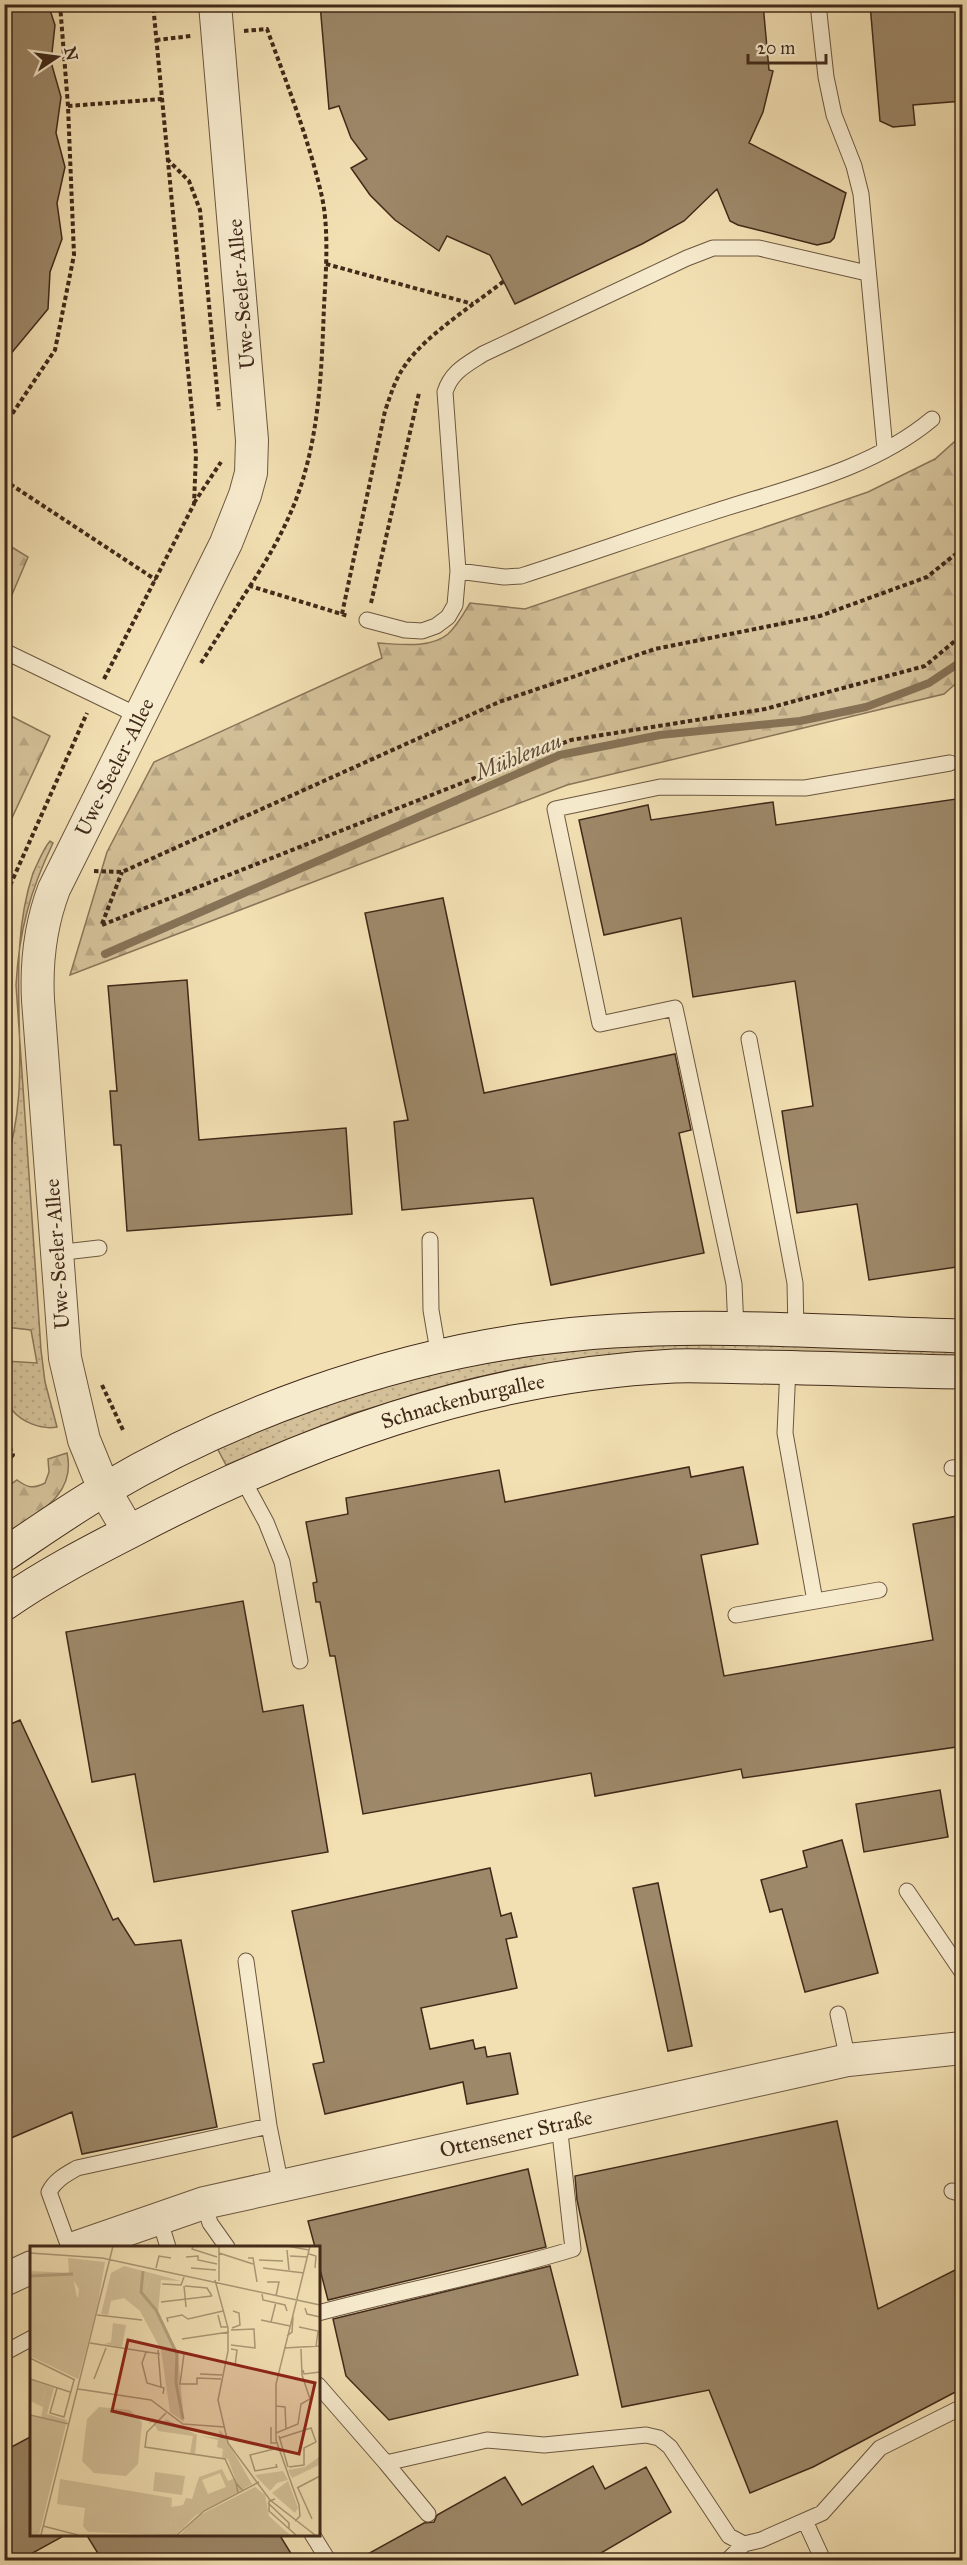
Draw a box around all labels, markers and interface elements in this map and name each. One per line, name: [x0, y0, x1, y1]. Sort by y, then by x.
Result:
north arrow: [27, 27, 87, 87]
scale bar: [748, 27, 826, 65]
text: 20 m: [757, 37, 795, 59]
text: N: [60, 45, 82, 63]
street label: Uwe-Seeler-Allee: [221, 218, 261, 370]
street label: Uwe-Seeler-Allee: [69, 694, 160, 840]
water label: Mühlenau: [469, 727, 565, 787]
street label: Uwe-Seeler-Allee: [39, 1178, 75, 1330]
street label: Schnackenburgallee: [378, 1368, 547, 1435]
street label: Ottensener Straße: [437, 2104, 595, 2163]
inset map: [30, 2246, 320, 2535]

